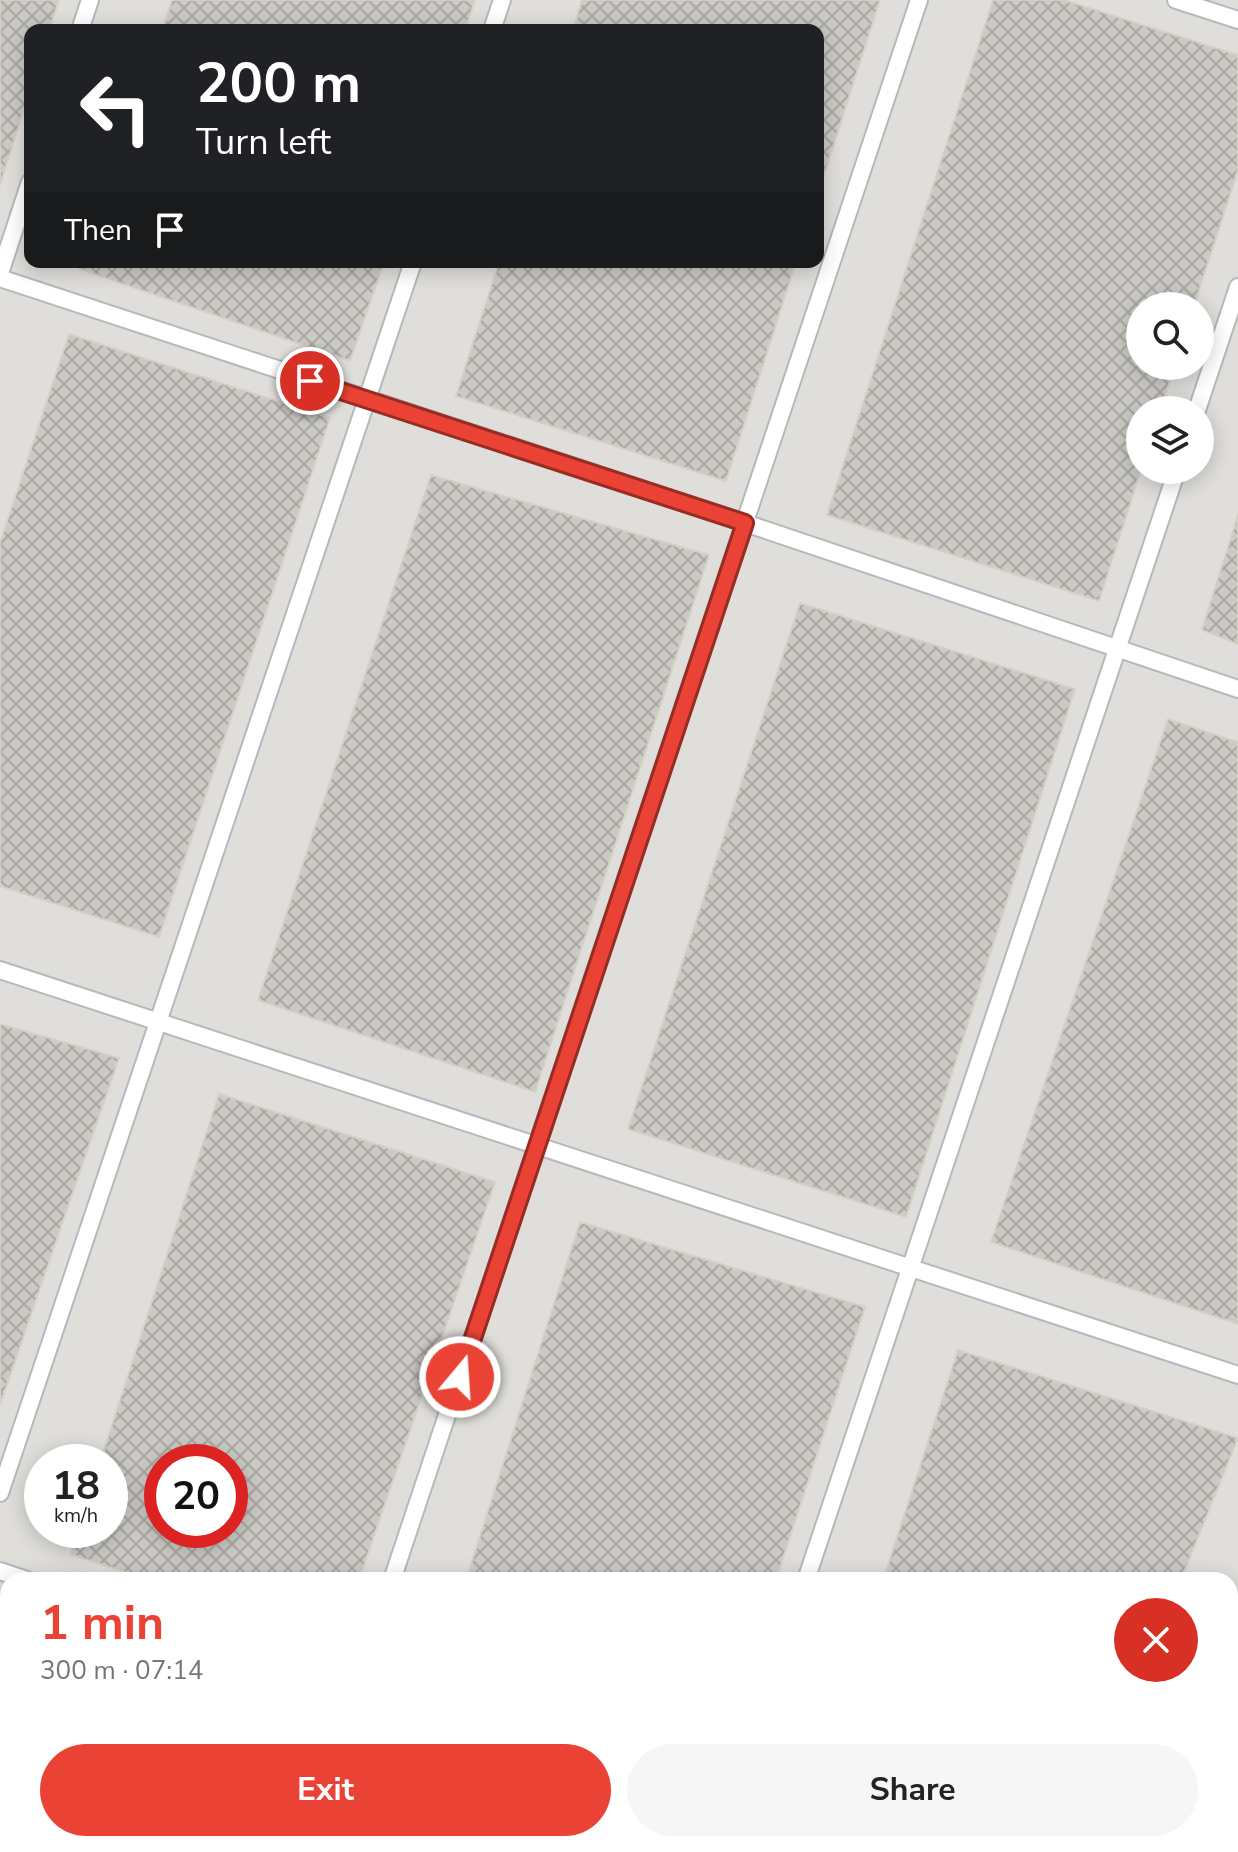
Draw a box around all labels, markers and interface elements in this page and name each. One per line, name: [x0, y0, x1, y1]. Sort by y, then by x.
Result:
text: 200 m: [196, 45, 361, 122]
icon: left: [64, 56, 168, 160]
text: Turn left: [196, 118, 331, 167]
icon: arrive: [148, 208, 192, 252]
text: Then: [64, 210, 132, 251]
map controls: [1126, 292, 1214, 484]
button: search: [1126, 292, 1214, 380]
pin: [276, 347, 344, 415]
icon: arrive: [288, 359, 332, 403]
button: layers: [1126, 396, 1214, 484]
position arrow: [418, 1335, 502, 1419]
speed limit sign: 20: [144, 1444, 248, 1548]
text: 18: [52, 1459, 100, 1513]
text: km/h: [54, 1502, 98, 1529]
text: 1 min: [40, 1590, 164, 1656]
button: close: [1114, 1598, 1198, 1682]
text: 300 m · 07:14: [40, 1653, 203, 1688]
button: Exit: [40, 1744, 611, 1836]
button: Share: [627, 1744, 1198, 1836]

